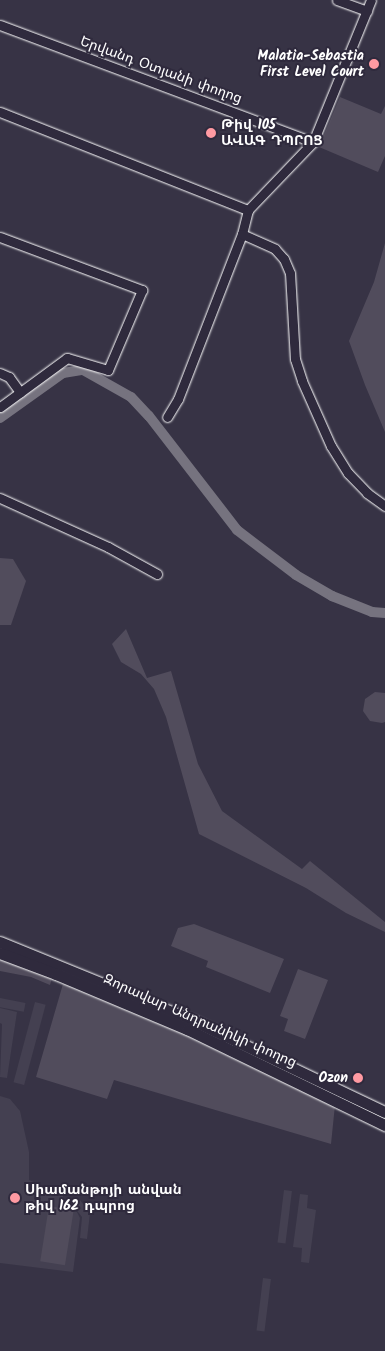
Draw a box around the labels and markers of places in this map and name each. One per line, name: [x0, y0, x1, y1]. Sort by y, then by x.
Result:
place label: Malatia-Sebastia First Level Court: [258, 48, 364, 80]
marker: Malatia-Sebastia First Level Court: [368, 58, 380, 70]
place label: Թիվ 105 ԱՎԱԳ ԴՊՐՈՑ: [221, 117, 323, 150]
marker: Թիվ 105 ԱՎԱԳ ԴՊՐՈՑ: [205, 127, 217, 139]
place label: Ozon: [318, 1070, 348, 1086]
marker: Ozon: [352, 1072, 364, 1084]
place label: Սիամանթոյի անվան թիվ 162 դպրոց: [25, 1182, 182, 1214]
marker: Սիամանթոյի անվան թիվ 162 դպրոց: [9, 1192, 21, 1204]

